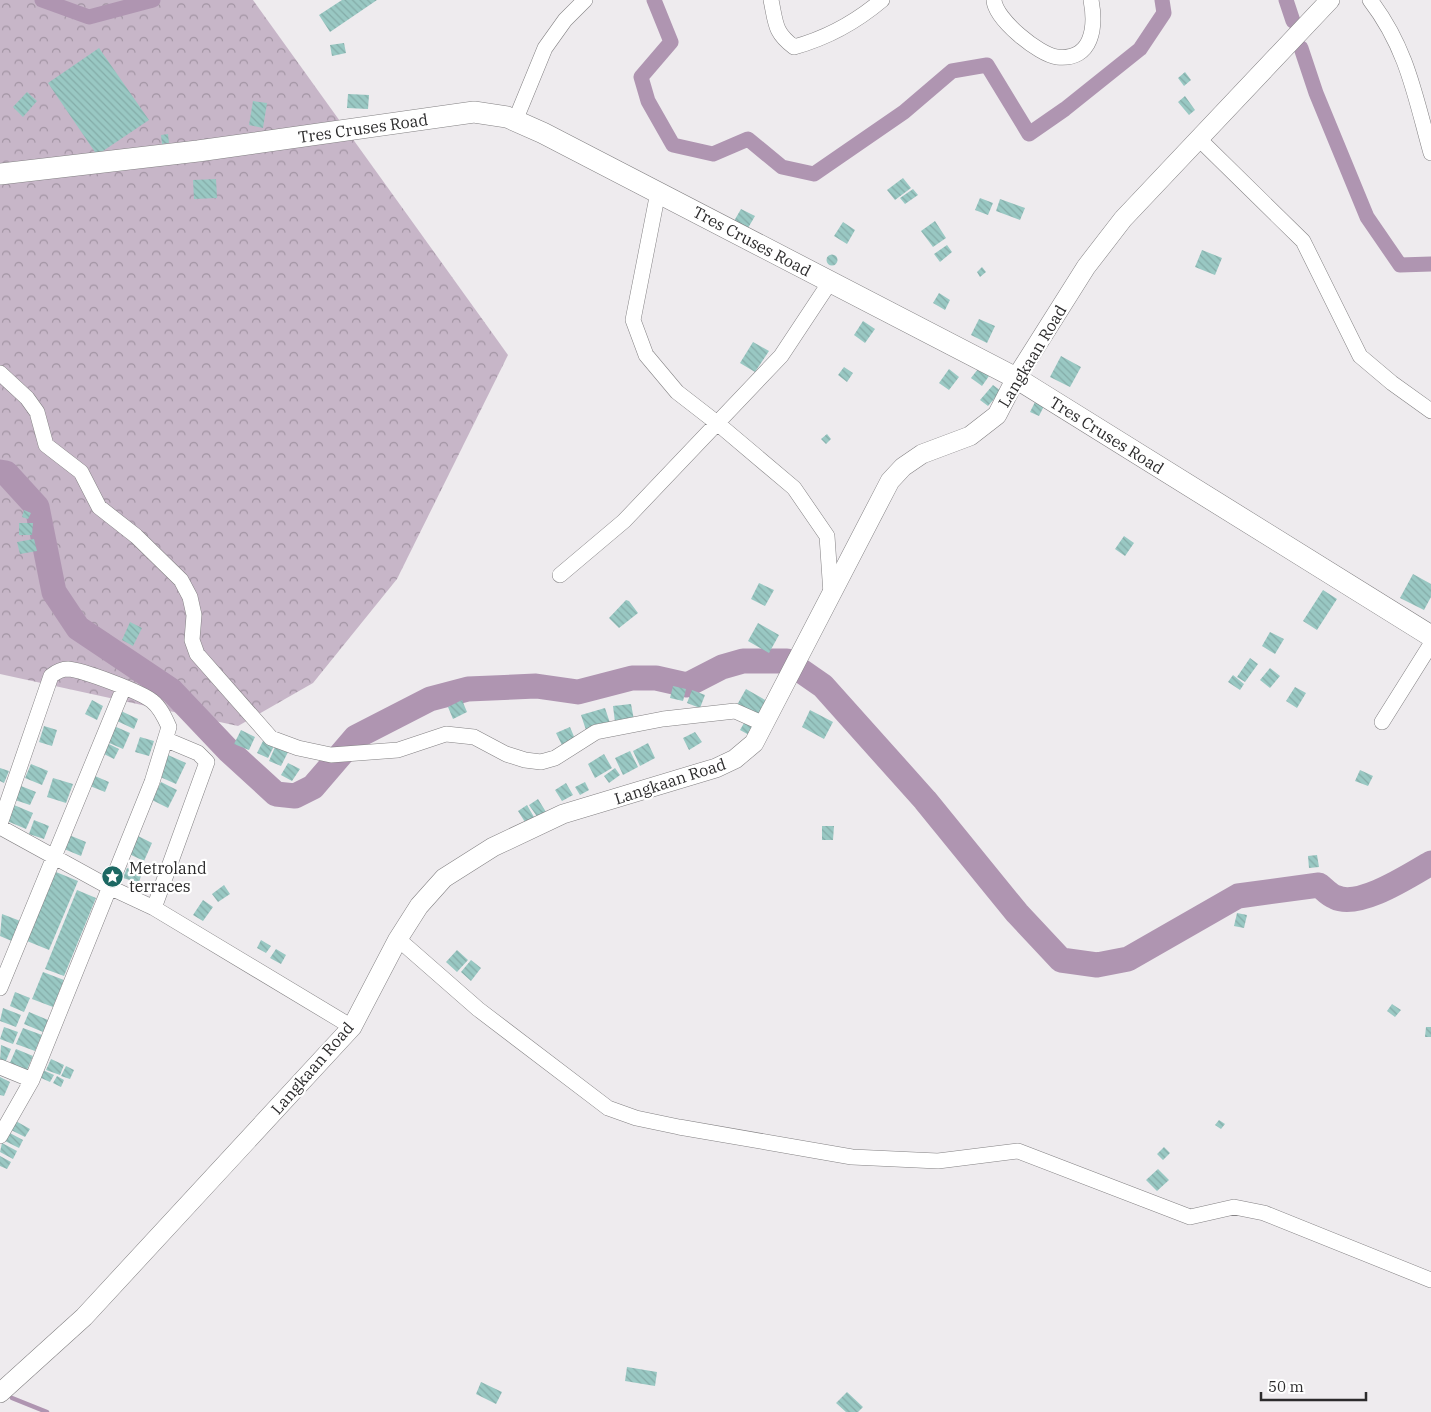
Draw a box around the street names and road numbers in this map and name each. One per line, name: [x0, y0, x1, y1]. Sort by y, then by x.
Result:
street label: Tres Cruses Road: [297, 109, 429, 147]
street label: Tres Cruses Road: [690, 201, 815, 281]
street label: Langkaan Road: [994, 301, 1071, 411]
street label: Tres Cruses Road: [1046, 392, 1168, 478]
street label: Langkaan Road: [612, 753, 729, 808]
street label: Langkaan Road: [266, 1017, 358, 1118]

